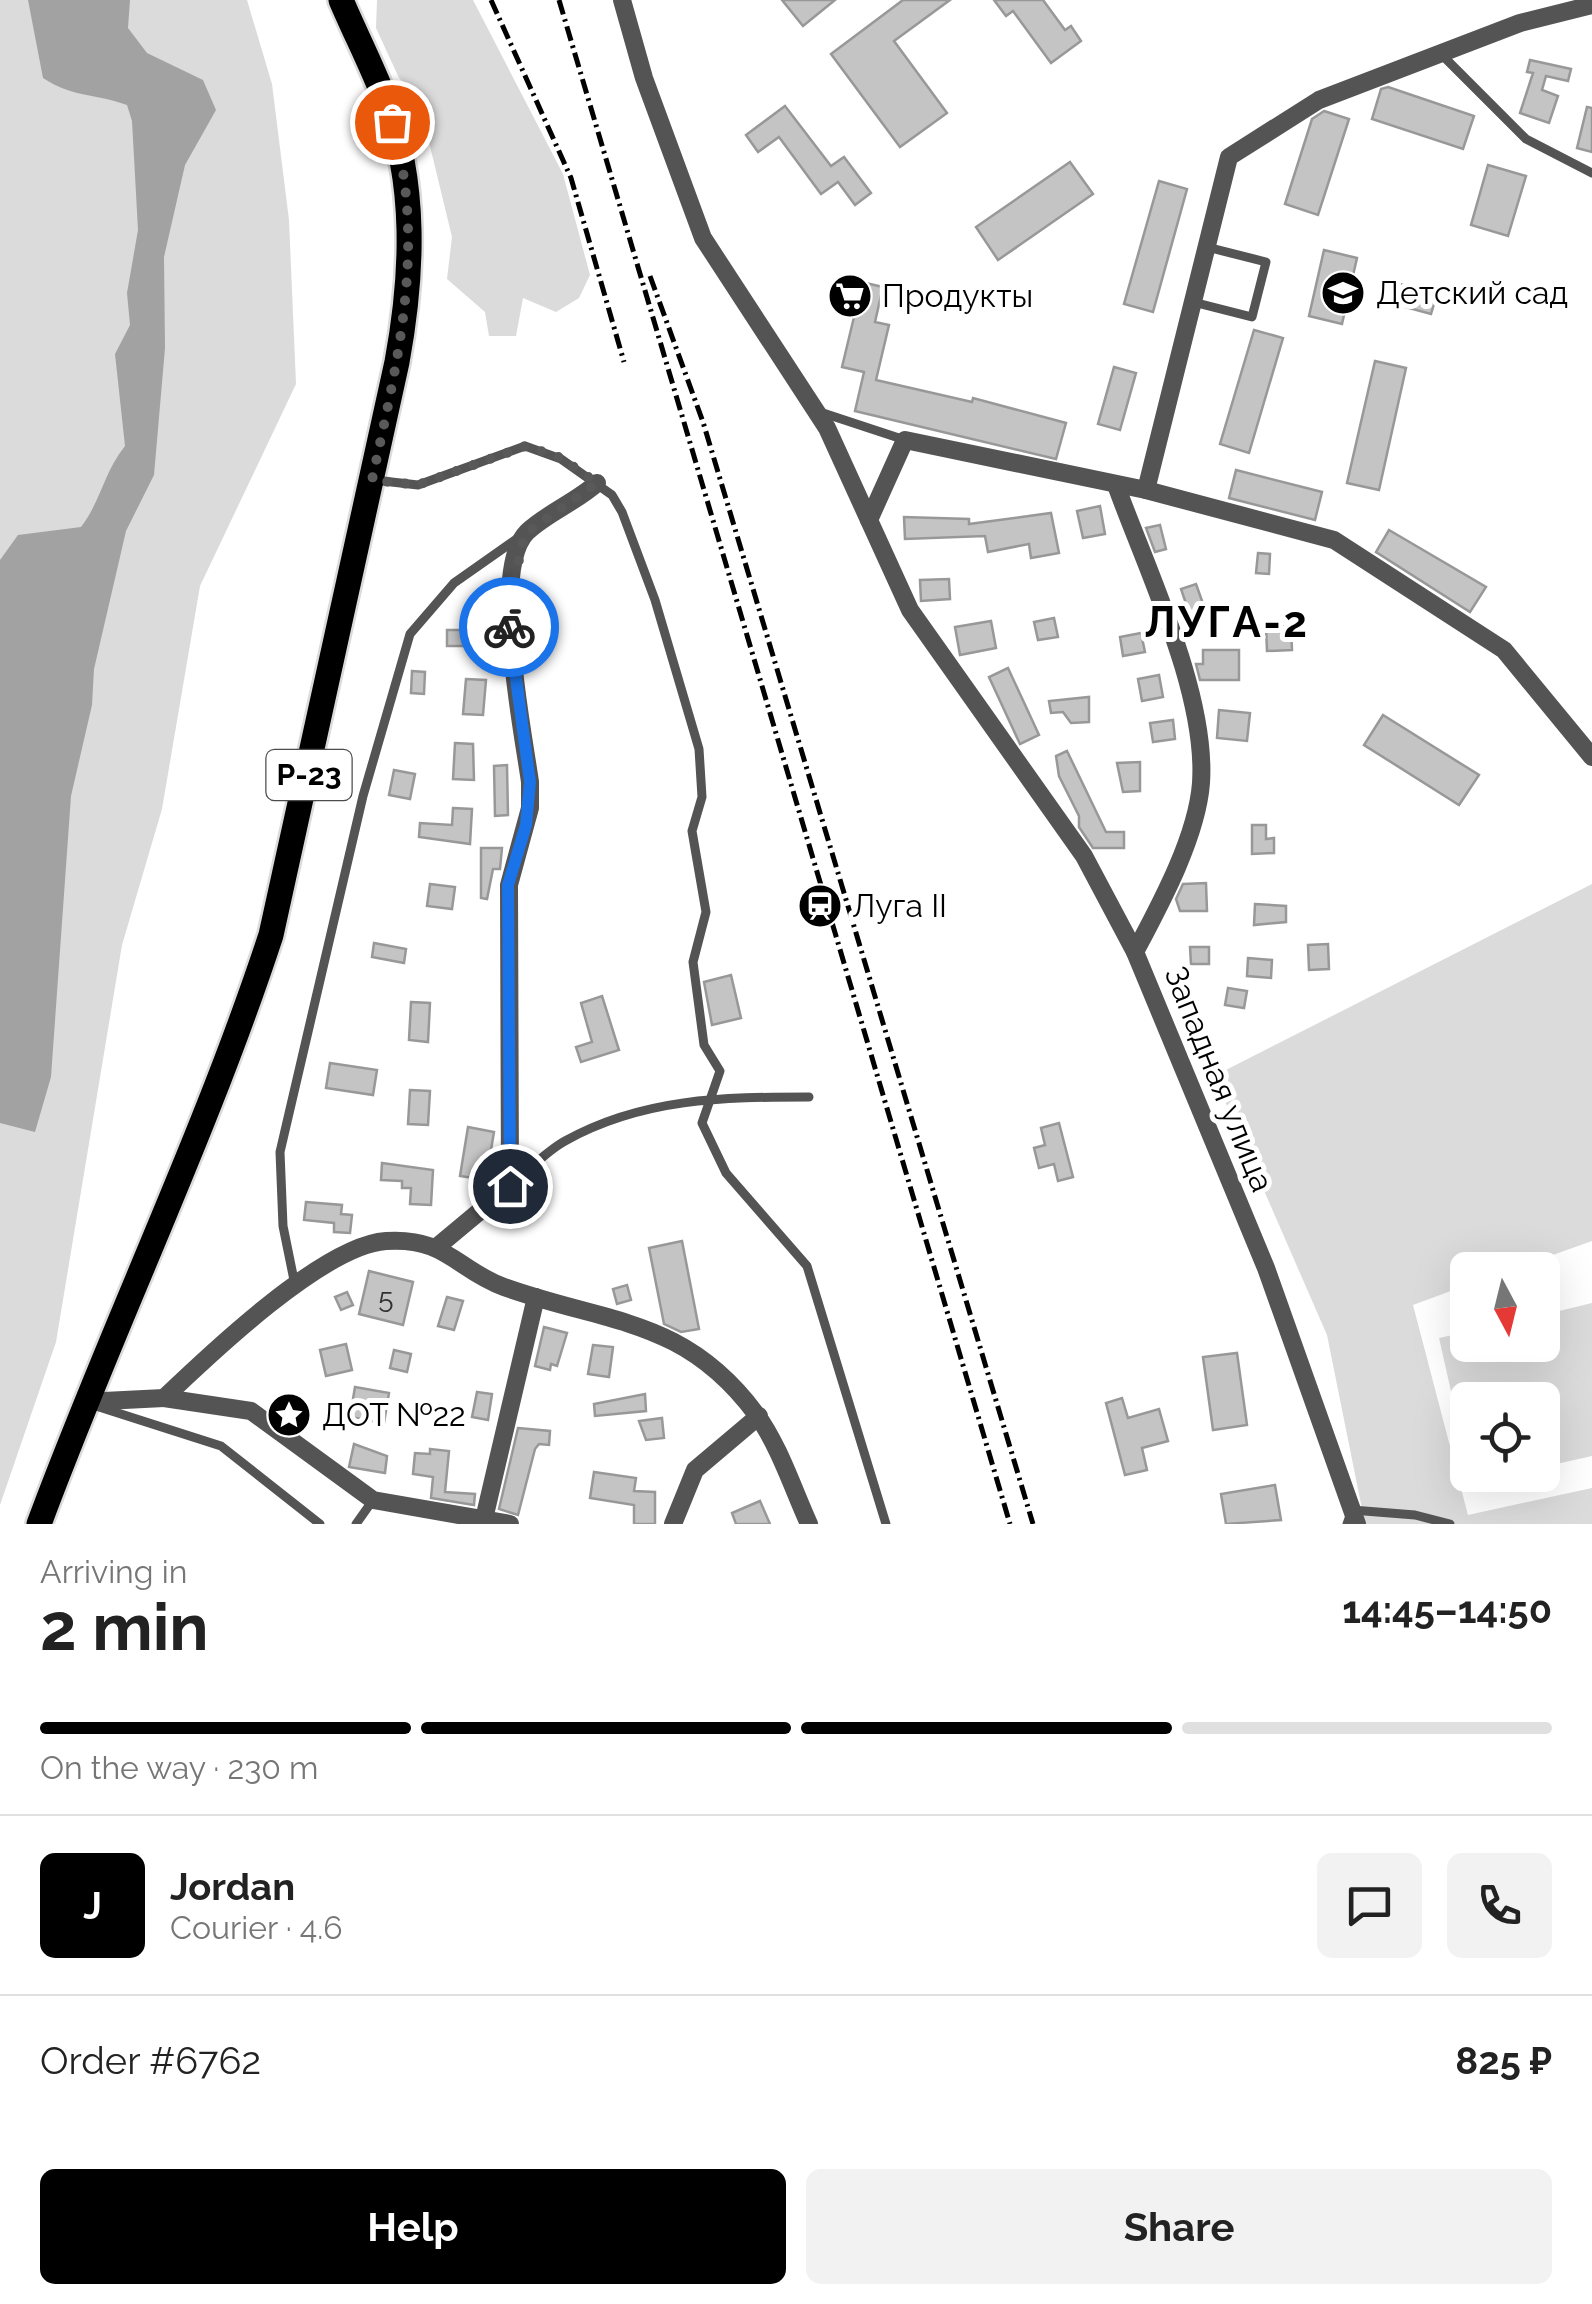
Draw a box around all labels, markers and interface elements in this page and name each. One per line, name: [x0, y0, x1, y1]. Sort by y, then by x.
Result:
pin: [350, 80, 435, 165]
icon: bag: [365, 95, 420, 150]
school or university icon: Детский сад: [1320, 270, 1366, 316]
supermarket icon: Продукты: [827, 273, 873, 319]
place label: Детский сад: [1376, 274, 1568, 311]
place label: Продукты: [882, 277, 1033, 314]
courier: [459, 577, 559, 677]
district label: ЛУГА-2: [1145, 598, 1309, 647]
icon: bike: [482, 600, 537, 655]
road number: Р-23: [266, 750, 352, 800]
station icon: Луга II: [797, 883, 843, 929]
place label: Луга II: [852, 887, 947, 924]
street label: Западная улица: [1157, 961, 1281, 1197]
pin: [468, 1144, 553, 1229]
icon: home: [483, 1159, 538, 1214]
north arrow: [1450, 1252, 1560, 1362]
map controls: [1450, 1252, 1560, 1492]
house number: 5: [378, 1282, 394, 1315]
button: locate: [1450, 1382, 1560, 1492]
place icon: ДОТ №22: [266, 1392, 312, 1438]
place label: ДОТ №22: [322, 1396, 466, 1433]
text: Arriving in: [40, 1553, 187, 1590]
text: 14:45–14:50: [1342, 1587, 1552, 1632]
text: 2 min: [40, 1589, 209, 1665]
text: On the way · 230 m: [40, 1749, 318, 1786]
button: chat: [1317, 1853, 1422, 1958]
button: phone: [1447, 1853, 1552, 1958]
text: Jordan: [170, 1864, 295, 1909]
text: J: [83, 1883, 102, 1928]
text: Courier · 4.6: [170, 1909, 343, 1946]
text: Order #6762: [40, 2038, 261, 2083]
text: 825 ₽: [1455, 2038, 1552, 2083]
button: Help: [40, 2169, 786, 2284]
button: Share: [806, 2169, 1552, 2284]

